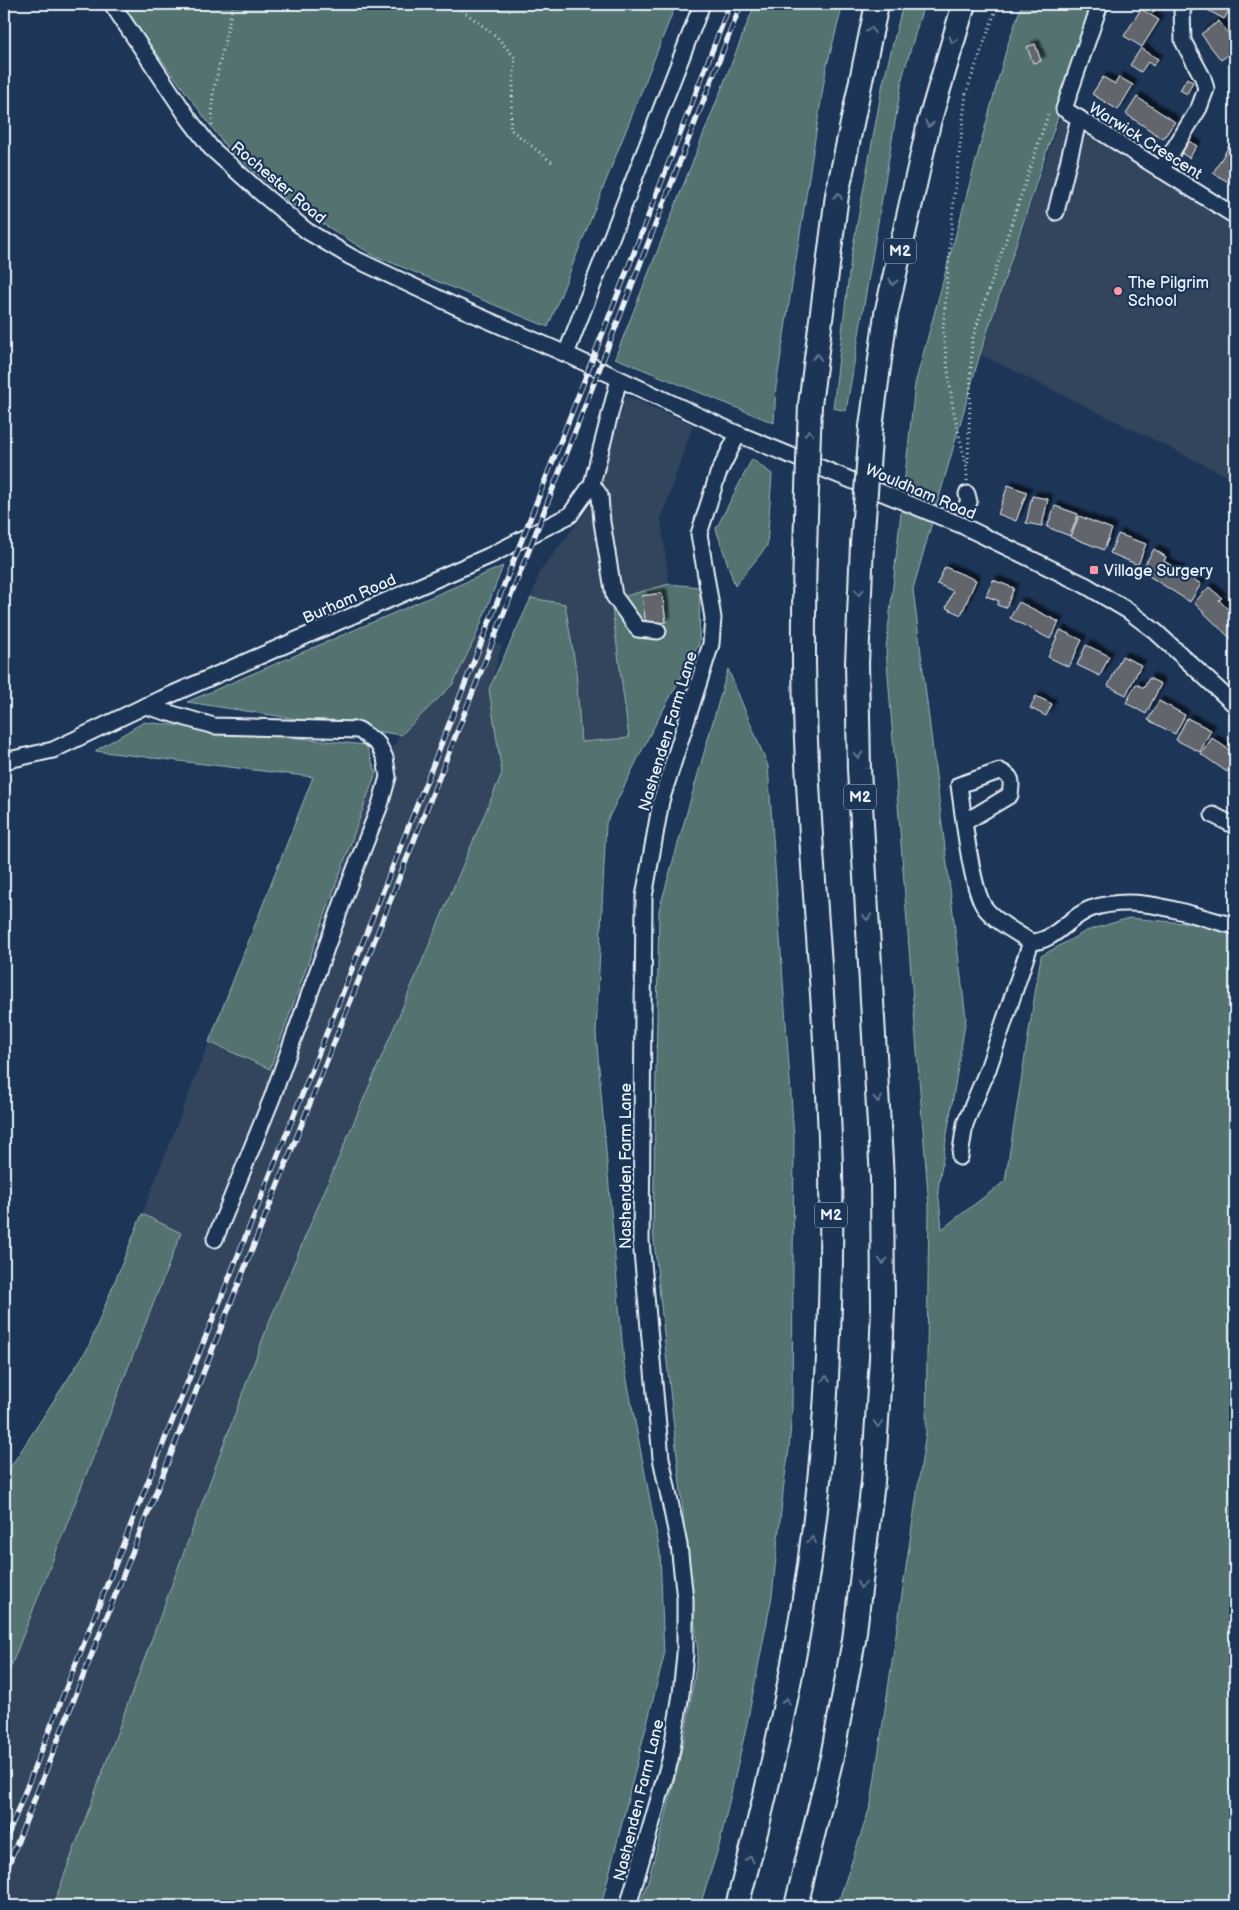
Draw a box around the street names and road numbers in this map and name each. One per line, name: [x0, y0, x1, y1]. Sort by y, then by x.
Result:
street label: Warwick Crescent: [1085, 99, 1205, 184]
street label: Rochester Road: [227, 138, 329, 228]
road number: M2: [884, 238, 916, 264]
street label: Wouldham Road: [862, 461, 979, 524]
street label: Burham Road: [300, 570, 399, 628]
street label: Nashenden Farm Lane: [635, 649, 702, 814]
road number: M2: [844, 784, 876, 810]
street label: Nashenden Farm Lane: [617, 1082, 636, 1249]
road number: M2: [815, 1202, 847, 1228]
street label: Nashenden Farm Lane: [610, 1717, 669, 1883]

